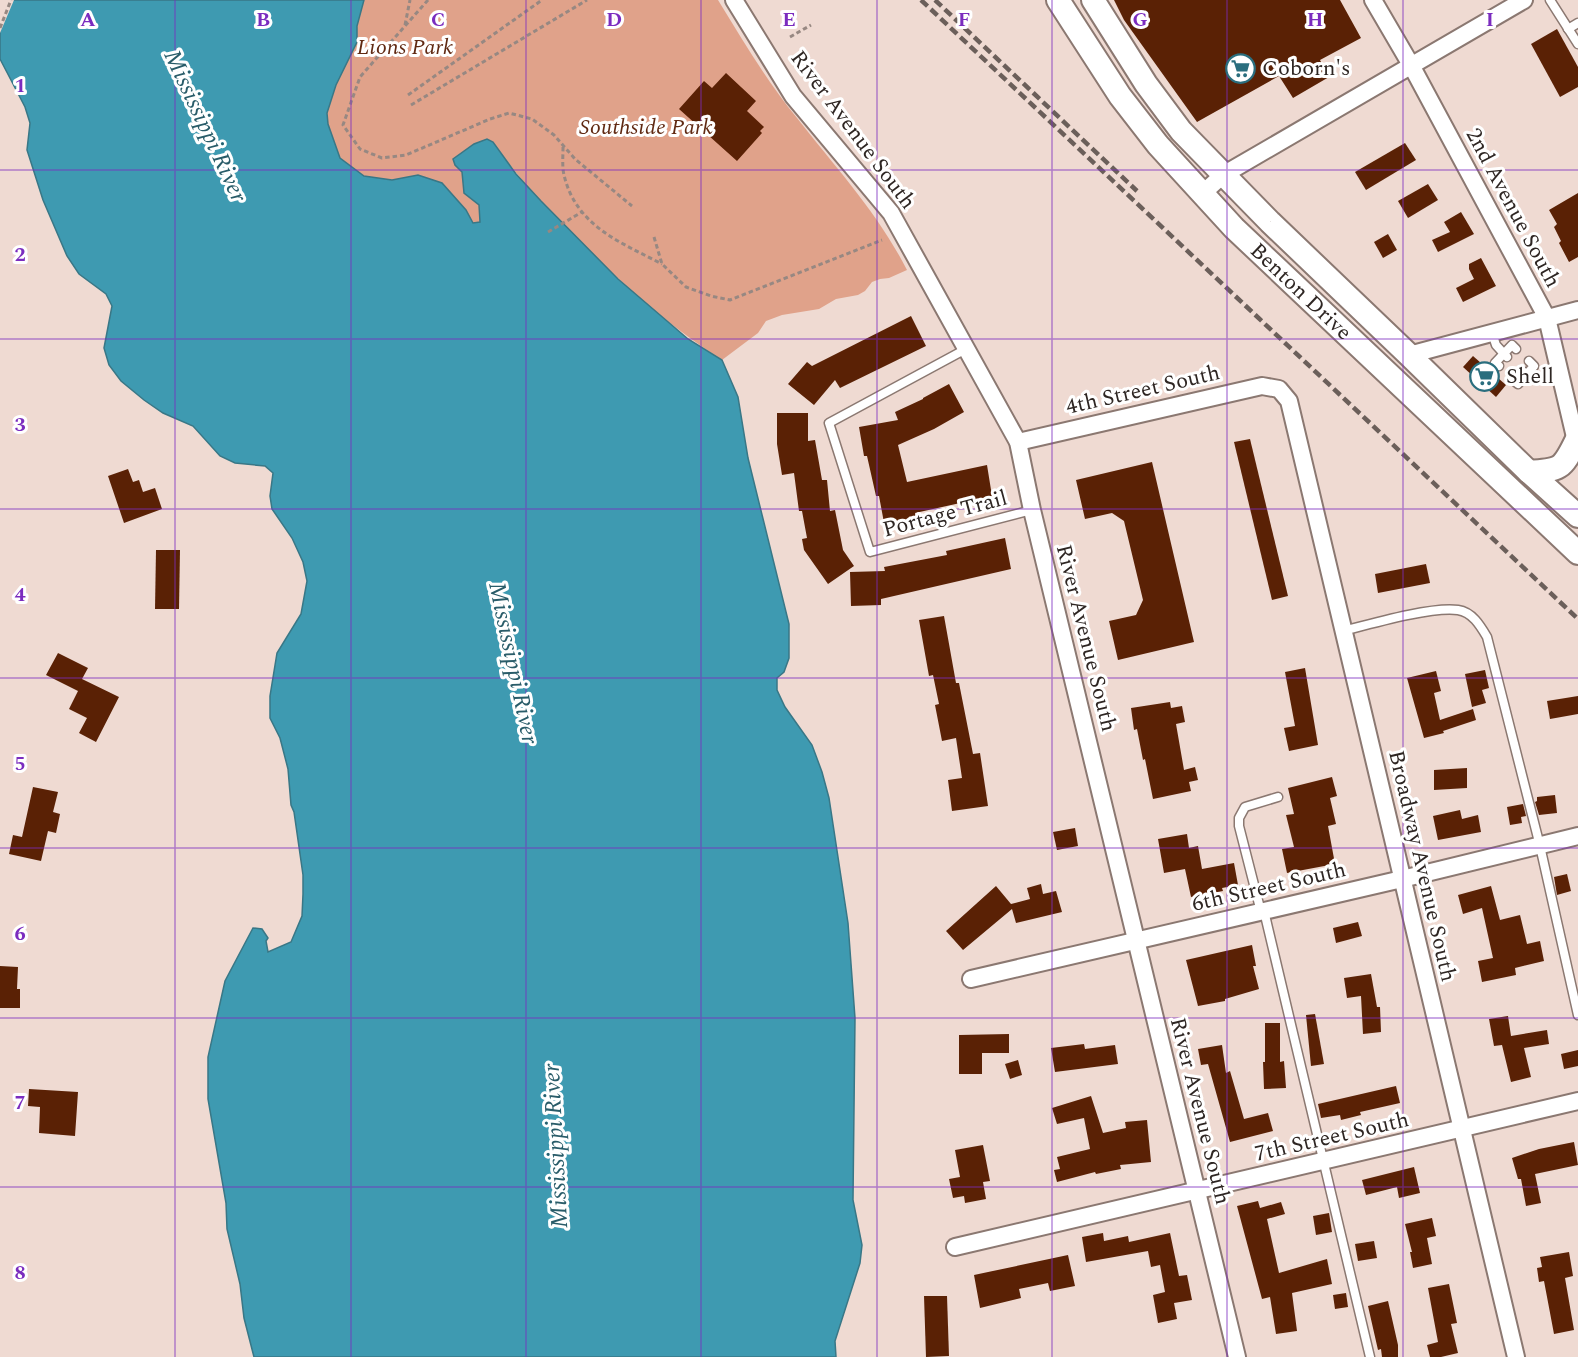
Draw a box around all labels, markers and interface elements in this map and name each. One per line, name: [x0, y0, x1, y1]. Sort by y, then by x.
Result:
text: A: [80, 5, 96, 35]
text: B: [256, 5, 270, 35]
text: C: [431, 5, 445, 35]
text: D: [606, 5, 622, 35]
text: E: [782, 5, 796, 35]
text: F: [958, 5, 970, 35]
text: G: [1132, 5, 1148, 35]
text: H: [1307, 5, 1323, 35]
text: I: [1486, 5, 1494, 35]
park label: Lions Park: [357, 31, 453, 64]
street label: River Avenue South: [782, 43, 924, 217]
water label: Mississippi River: [154, 44, 256, 209]
supermarket icon: Coborn's: [1225, 52, 1257, 84]
place label: Coborn's: [1262, 52, 1351, 85]
text: 1: [14, 71, 26, 101]
park label: Southside Park: [579, 111, 713, 144]
street label: 2nd Avenue South: [1457, 122, 1569, 294]
street label: Benton Drive: [1242, 235, 1360, 348]
text: 2: [14, 240, 26, 270]
street label: 4th Street South: [1063, 356, 1223, 424]
supermarket icon: Shell: [1469, 360, 1501, 392]
place label: Shell: [1506, 360, 1554, 393]
text: 3: [14, 410, 26, 440]
street label: Portage Trail: [879, 482, 1011, 546]
street label: River Avenue South: [1047, 541, 1125, 735]
water label: Mississippi River: [478, 579, 548, 748]
text: 4: [14, 580, 26, 610]
street label: Broadway Avenue South: [1379, 747, 1465, 985]
text: 5: [14, 749, 26, 779]
street label: 6th Street South: [1189, 853, 1349, 921]
text: 6: [14, 919, 26, 949]
street label: River Avenue South: [1161, 1014, 1239, 1208]
water label: Mississippi River: [534, 1062, 578, 1229]
text: 7: [14, 1088, 26, 1118]
street label: 7th Street South: [1252, 1103, 1412, 1171]
text: 8: [14, 1258, 26, 1288]

